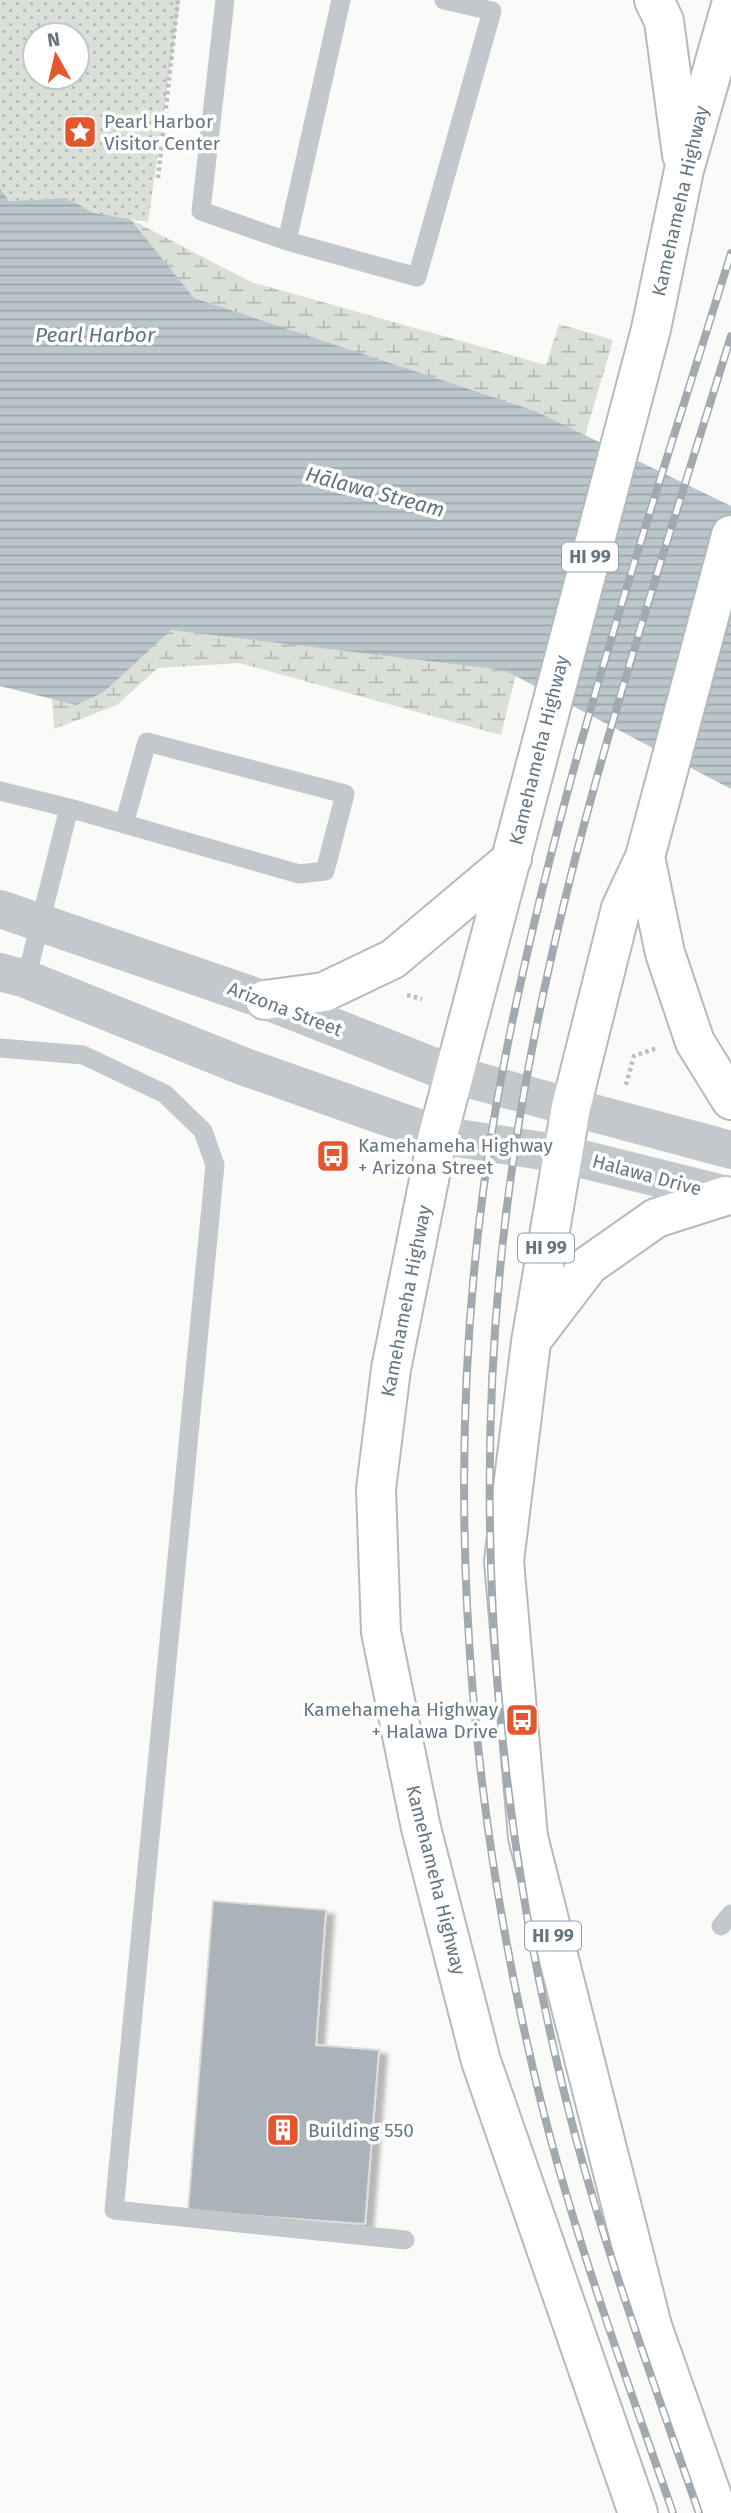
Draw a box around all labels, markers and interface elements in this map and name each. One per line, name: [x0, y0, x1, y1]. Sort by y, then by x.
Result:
north arrow: [21, 21, 91, 91]
text: N: [46, 27, 62, 52]
street label: Kamehameha Highway: [647, 103, 713, 298]
place label: Pearl Harbor Visitor Center: [104, 110, 221, 155]
place icon: Pearl Harbor Visitor Center: [61, 113, 99, 151]
water label: Pearl Harbor: [35, 322, 156, 348]
water label: Hālawa Stream: [303, 461, 447, 523]
road number: HI 99: [562, 542, 618, 572]
street label: Kamehameha Highway: [504, 652, 574, 847]
street label: Arizona Street: [224, 977, 346, 1041]
place label: Kamehameha Highway + Arizona Street: [358, 1134, 553, 1179]
bus stop icon: Kamehameha Highway + Arizona Street: [314, 1137, 352, 1175]
street label: Halawa Drive: [590, 1149, 704, 1201]
street label: Kamehameha Highway: [376, 1203, 436, 1399]
road number: HI 99: [518, 1233, 574, 1262]
place label: Kamehameha Highway + Halawa Drive: [303, 1698, 499, 1743]
bus stop icon: Kamehameha Highway + Halawa Drive: [503, 1701, 541, 1739]
street label: Kamehameha Highway: [401, 1783, 471, 1978]
road number: HI 99: [525, 1922, 581, 1950]
building icon: Building 550: [264, 2111, 302, 2149]
place label: Building 550: [308, 2119, 414, 2142]

